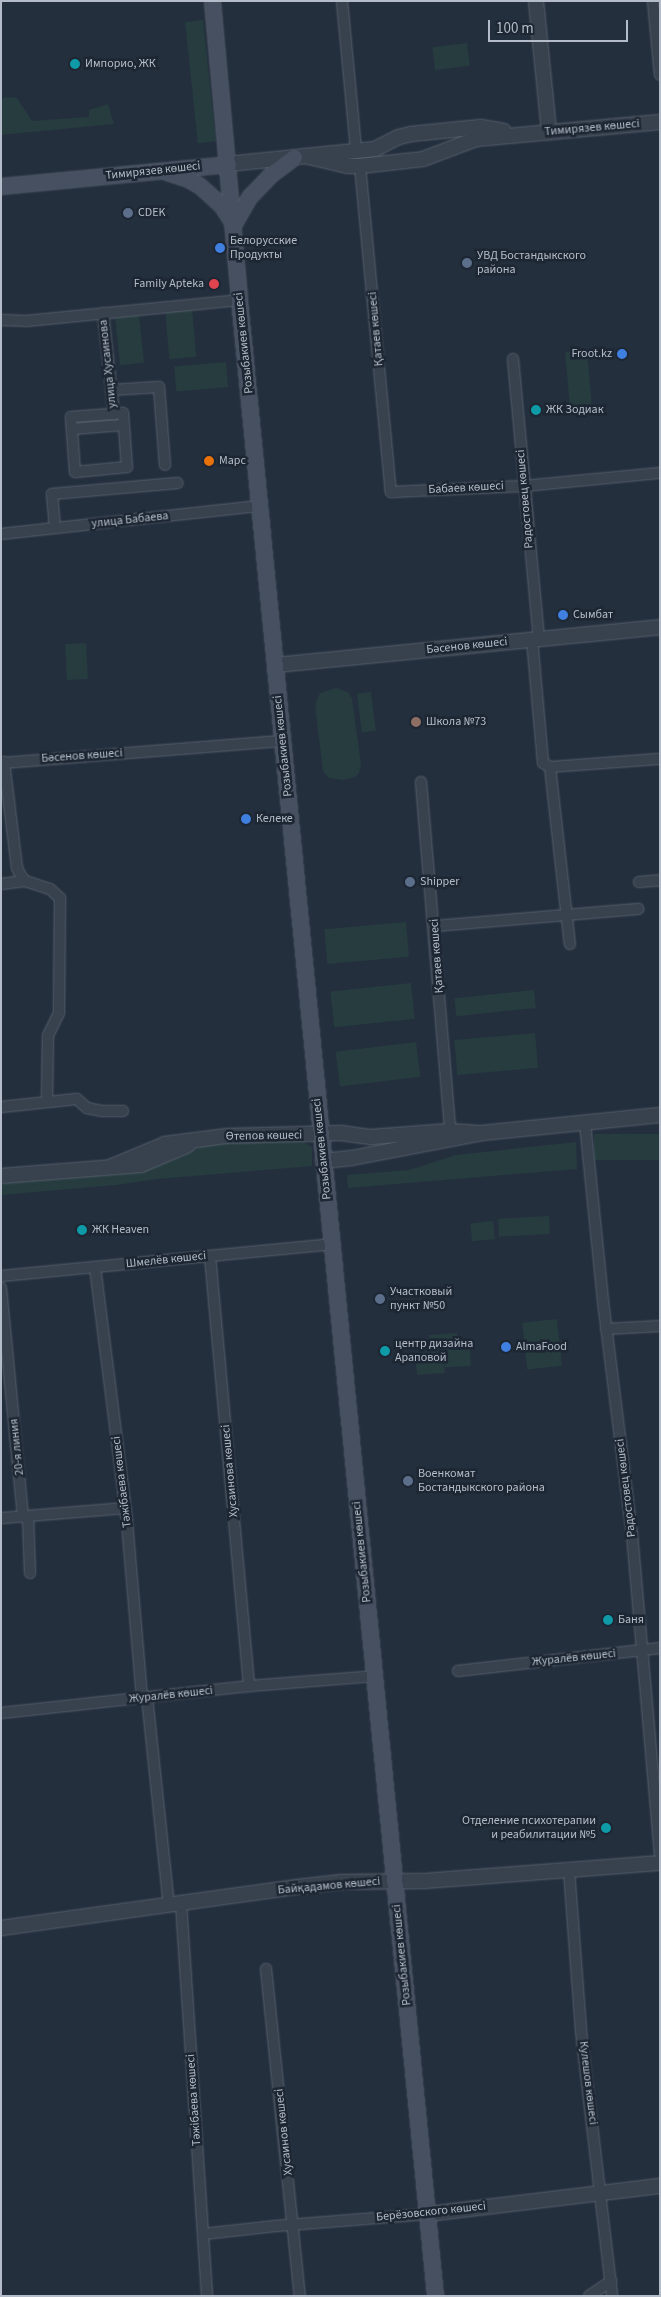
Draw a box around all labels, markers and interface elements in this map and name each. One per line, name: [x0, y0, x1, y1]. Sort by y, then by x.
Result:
scale bar: [491, 10, 631, 42]
text: 100 m: [496, 18, 534, 39]
place label: Импорио, ЖК: [85, 57, 156, 71]
marker: Импорио, ЖК: [69, 58, 81, 70]
street label: Тимирязев көшесі: [544, 117, 640, 139]
street label: Тимирязев көшесі: [105, 159, 201, 183]
place label: CDEK: [138, 206, 166, 220]
marker: CDEK: [122, 207, 134, 219]
place label: Белорусские Продукты: [230, 234, 297, 262]
marker: Белорусские Продукты: [214, 242, 226, 254]
place label: УВД Бостандыкского района: [477, 249, 586, 277]
marker: УВД Бостандыкского района: [461, 257, 473, 269]
place label: Family Apteka: [134, 277, 204, 291]
marker: Family Apteka: [208, 278, 220, 290]
street label: Қатаев көшесі: [366, 291, 386, 367]
street label: Розыбакиев көшесі: [232, 292, 256, 394]
street label: улица Хусаинова: [96, 319, 120, 409]
place label: Froot.kz: [571, 347, 612, 361]
marker: Froot.kz: [616, 348, 628, 360]
place label: ЖК Зодиак: [546, 403, 604, 417]
marker: ЖК Зодиак: [530, 404, 542, 416]
street label: Радостовец көшесі: [514, 449, 536, 549]
place label: Марс: [219, 454, 246, 468]
marker: Марс: [203, 455, 215, 467]
street label: Бабаев көшесі: [428, 479, 504, 497]
street label: улица Бабаева: [91, 509, 169, 531]
place label: Сымбат: [573, 608, 613, 622]
marker: Сымбат: [557, 609, 569, 621]
street label: Бәсенов көшесі: [426, 635, 508, 657]
street label: Розыбакиев көшесі: [271, 695, 295, 797]
place label: Школа №73: [426, 715, 486, 729]
marker: Школа №73: [410, 716, 422, 728]
street label: Бәсенов көшесі: [41, 746, 123, 766]
place label: Келеке: [256, 812, 293, 826]
marker: Келеке: [240, 813, 252, 825]
place label: Shipper: [420, 875, 459, 889]
marker: Shipper: [404, 876, 416, 888]
street label: Қатаев көшесі: [427, 918, 447, 994]
street label: Розыбакиев көшесі: [310, 1098, 334, 1200]
street label: Өтепов көшесі: [226, 1128, 302, 1144]
place label: ЖК Heaven: [92, 1223, 149, 1237]
marker: ЖК Heaven: [76, 1224, 88, 1236]
street label: Шмелёв көшесі: [125, 1249, 207, 1271]
place label: Участковый пункт №50: [390, 1285, 452, 1313]
marker: Участковый пункт №50: [374, 1293, 386, 1305]
place label: центр дизайна Араповой: [395, 1337, 473, 1365]
place label: AlmaFood: [516, 1340, 567, 1354]
marker: AlmaFood: [500, 1341, 512, 1353]
marker: центр дизайна Араповой: [379, 1345, 391, 1357]
street label: 20-я линия: [7, 1418, 27, 1476]
street label: Хусаинова көшесі: [219, 1424, 241, 1518]
street label: Тәжібаева көшесі: [109, 1435, 135, 1529]
street label: Радостовец көшесі: [613, 1438, 639, 1538]
place label: Военкомат Бостандыкского района: [418, 1467, 545, 1495]
marker: Военкомат Бостандыкского района: [402, 1475, 414, 1487]
street label: Розыбакиев көшесі: [350, 1501, 374, 1603]
place label: Баня: [618, 1613, 644, 1627]
marker: Баня: [602, 1614, 614, 1626]
street label: Журалёв көшесі: [531, 1646, 617, 1670]
street label: Журалёв көшесі: [128, 1683, 214, 1707]
place label: Отделение психотерапии и реабилитации №5: [462, 1814, 596, 1842]
marker: Отделение психотерапии и реабилитации №5: [600, 1822, 612, 1834]
street label: Байқадамов көшесі: [277, 1874, 381, 1898]
street label: Розыбакиев көшесі: [390, 1904, 414, 2006]
street label: Кулешов көшесі: [576, 2040, 600, 2126]
street label: Тәжібаева көшесі: [184, 2054, 204, 2146]
street label: Хусаинов көшесі: [272, 2088, 296, 2176]
street label: Берёзовского көшесі: [375, 2199, 487, 2225]

